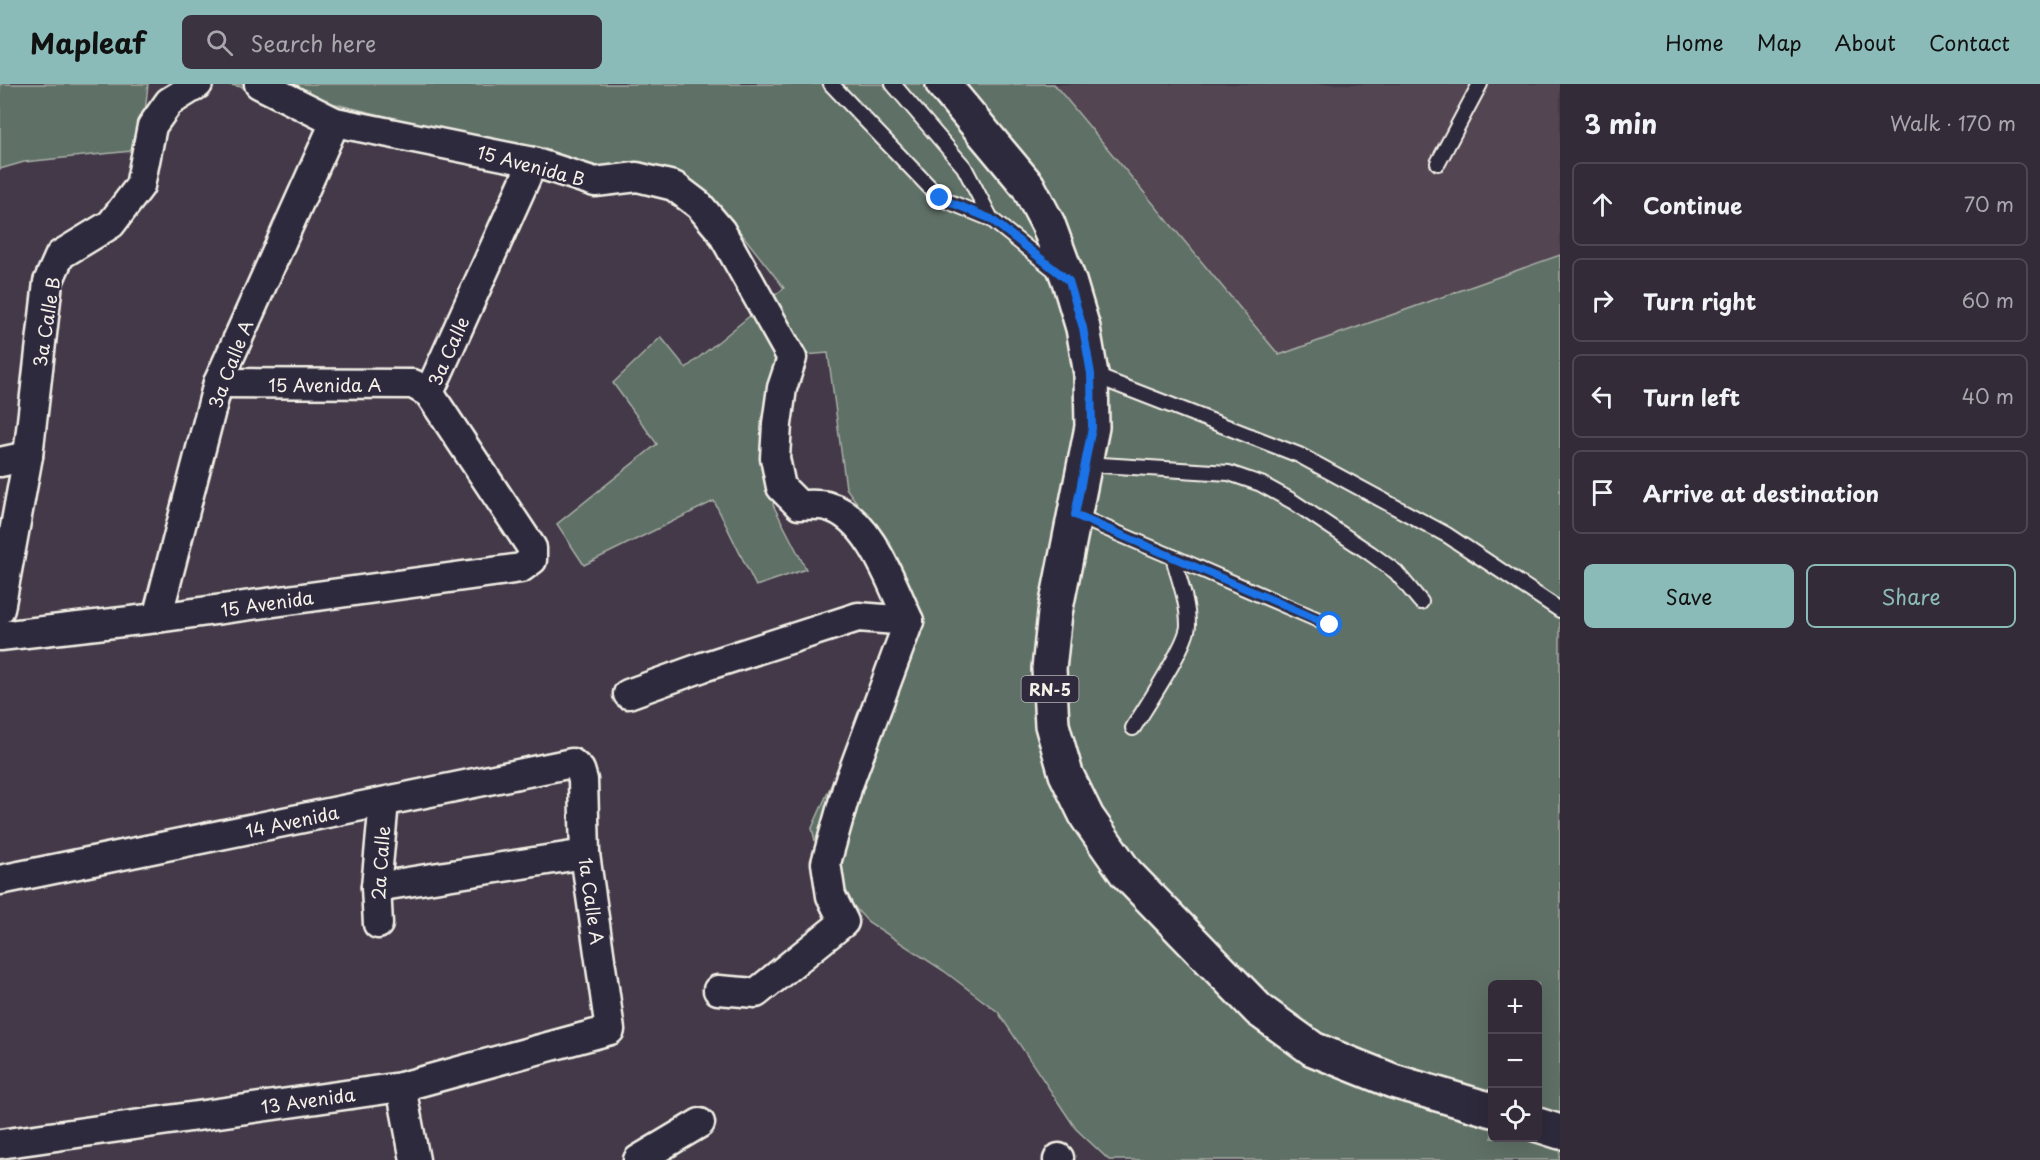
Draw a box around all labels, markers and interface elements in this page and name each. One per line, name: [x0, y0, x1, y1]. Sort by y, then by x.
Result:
search box: [182, 15, 602, 69]
text: Mapleaf: [30, 21, 146, 64]
icon: search: [203, 26, 236, 59]
text: Search here: [251, 26, 376, 59]
text: Home: [1665, 26, 1724, 58]
text: Map: [1757, 26, 1802, 58]
text: About: [1835, 26, 1896, 58]
text: Contact: [1929, 26, 2010, 58]
text: 3 min: [1584, 104, 1657, 143]
text: Walk · 170 m: [1890, 108, 2016, 138]
street label: 15 Avenida B: [474, 138, 588, 192]
route end: [926, 184, 952, 210]
icon: ahead: [1586, 188, 1619, 221]
text: Continue: [1643, 188, 1742, 221]
text: 70 m: [1964, 189, 2014, 219]
street label: 3a Calle B: [26, 275, 66, 369]
icon: right: [1586, 284, 1619, 317]
text: Turn right: [1643, 284, 1756, 317]
text: 60 m: [1962, 285, 2014, 315]
street label: 3a Calle: [421, 312, 475, 390]
street label: 3a Calle A: [201, 316, 259, 412]
street label: 15 Avenida A: [268, 371, 382, 398]
icon: left: [1586, 380, 1619, 413]
text: Turn left: [1643, 380, 1740, 413]
text: 40 m: [1962, 381, 2014, 411]
icon: arrive: [1586, 476, 1619, 509]
text: Arrive at destination: [1643, 476, 1879, 509]
button: Save: [1584, 564, 1794, 628]
button: Share: [1806, 564, 2016, 628]
street label: 15 Avenida: [219, 583, 316, 623]
route start: [1316, 611, 1342, 637]
road number: RN-5: [1022, 676, 1078, 702]
street label: 14 Avenida: [243, 798, 342, 844]
street label: 2a Calle: [364, 825, 396, 901]
street label: 1a Calle A: [573, 856, 612, 947]
map controls: [1488, 980, 1542, 1142]
button: +: [1488, 980, 1542, 1034]
button: −: [1488, 1034, 1542, 1088]
street label: 13 Avenida: [259, 1080, 357, 1120]
button: locate: [1488, 1088, 1542, 1142]

